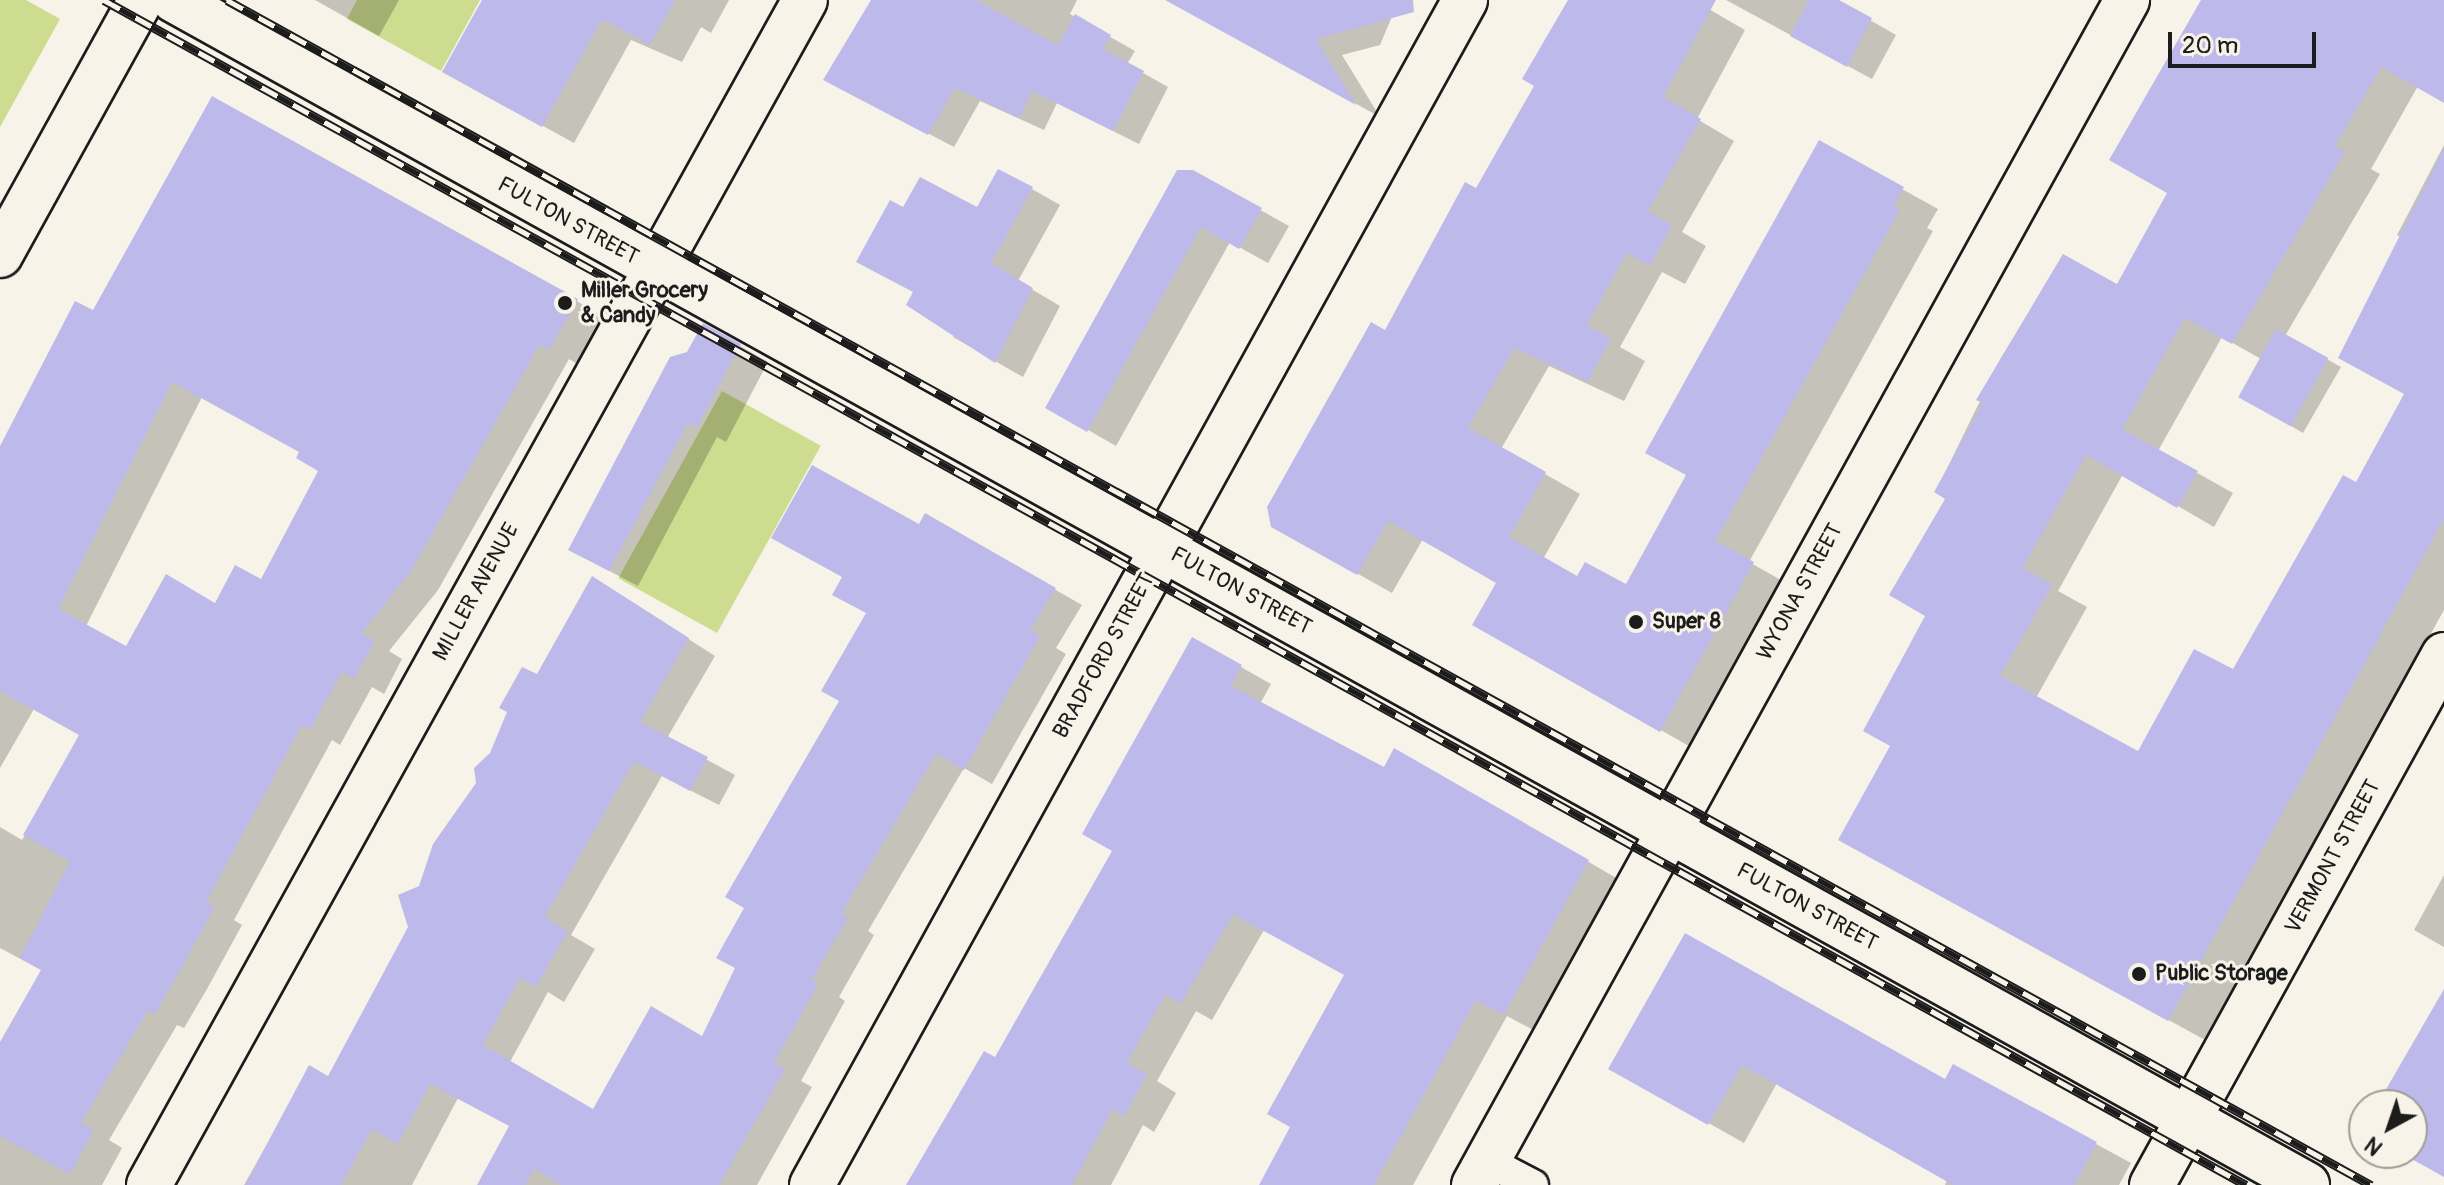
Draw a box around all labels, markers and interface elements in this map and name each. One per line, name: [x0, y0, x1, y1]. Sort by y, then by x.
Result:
scale bar: [2172, 16, 2320, 66]
text: 20 m: [2182, 31, 2238, 60]
street label: FULTON STREET: [493, 171, 643, 271]
place label: Miller Grocery & Candy: [581, 277, 708, 328]
marker: Miller Grocery & Candy: [556, 294, 574, 312]
street label: MILLER AVENUE: [427, 519, 525, 665]
street label: WYONA STREET: [1752, 519, 1848, 665]
street label: FULTON STREET: [1166, 541, 1316, 641]
street label: BRADFORD STREET: [1048, 569, 1160, 743]
place label: Super 8: [1652, 609, 1721, 635]
marker: Super 8: [1627, 613, 1645, 631]
street label: VERMONT STREET: [2280, 775, 2386, 939]
street label: FULTON STREET: [1732, 857, 1882, 957]
place label: Public Storage: [2155, 961, 2288, 987]
marker: Public Storage: [2130, 965, 2148, 983]
north arrow: [2348, 1089, 2428, 1169]
text: N: [2359, 1130, 2389, 1161]

